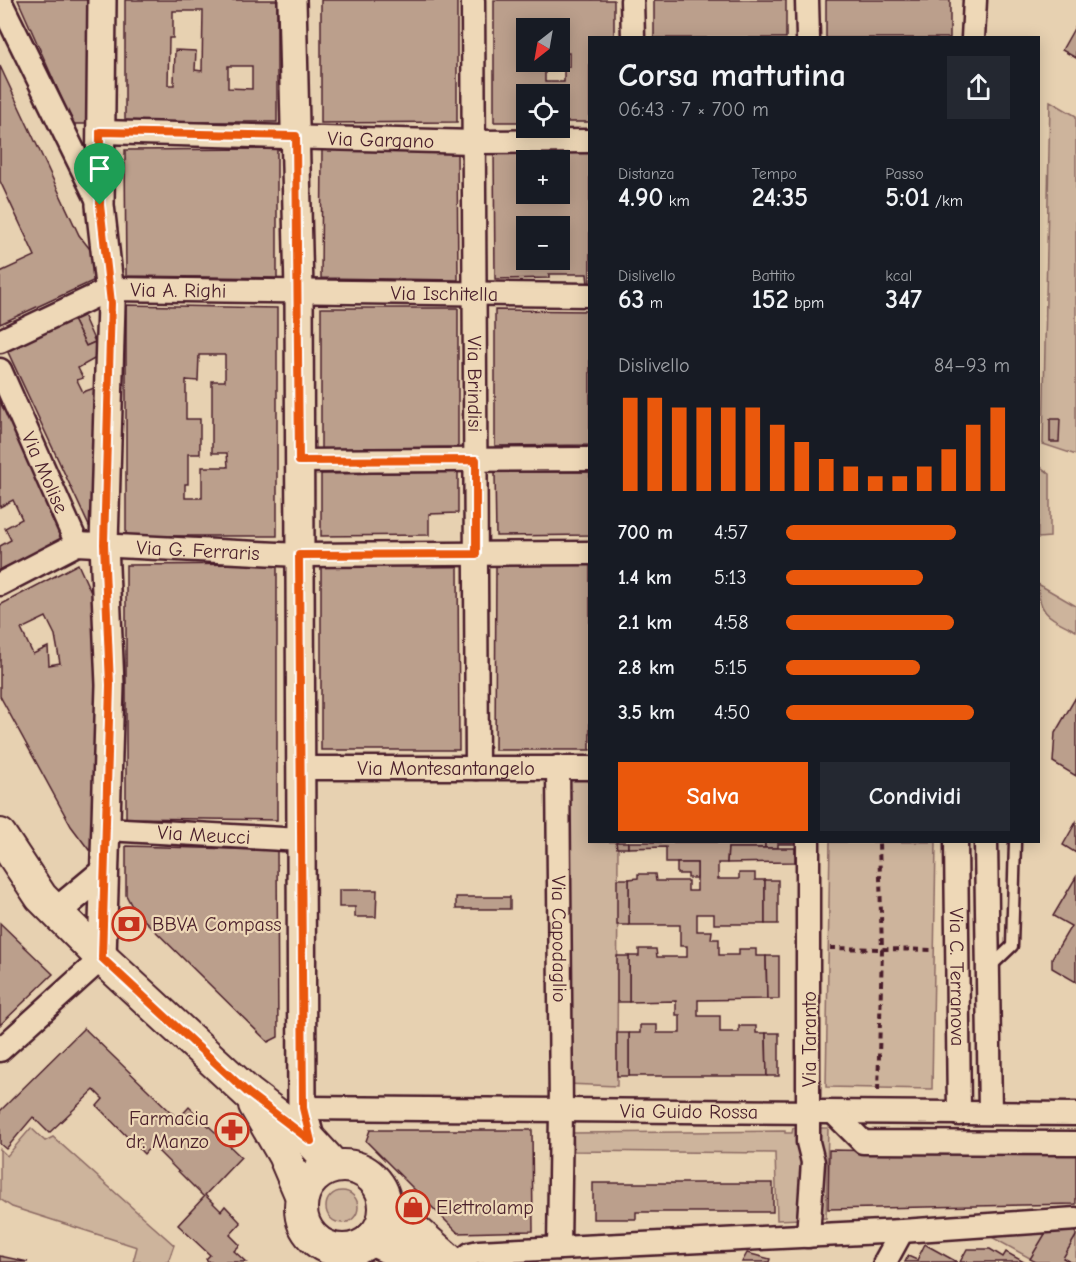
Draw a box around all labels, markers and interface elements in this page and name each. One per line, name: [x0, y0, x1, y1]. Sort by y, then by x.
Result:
north arrow: [516, 18, 570, 72]
map controls: [516, 18, 570, 270]
text: Corsa mattutina: [618, 56, 846, 94]
button: share: [947, 56, 1010, 119]
button: locate: [516, 84, 570, 138]
text: 06:43 · 7 × 700 m: [618, 98, 769, 121]
street label: Via Gargano: [327, 127, 435, 153]
pin: [74, 143, 125, 205]
button: +: [516, 150, 570, 204]
icon: arrive: [83, 152, 116, 185]
text: Distanza: [618, 165, 674, 183]
text: Tempo: [752, 165, 797, 183]
text: Passo: [885, 165, 924, 183]
text: 4.90: [618, 183, 663, 213]
text: 24:35: [752, 183, 808, 213]
text: 5:01: [885, 183, 930, 213]
text: km: [663, 192, 690, 210]
text: /km: [930, 192, 963, 210]
button: −: [516, 216, 570, 270]
text: Dislivello: [618, 267, 675, 285]
text: Battito: [752, 267, 795, 285]
text: kcal: [885, 267, 912, 285]
street label: Via A. Righi: [130, 278, 226, 302]
street label: Via Ischitella: [390, 282, 498, 306]
text: 63: [618, 285, 644, 315]
text: 152: [752, 285, 789, 315]
text: 347: [885, 285, 922, 315]
text: m: [644, 294, 663, 312]
text: bpm: [789, 294, 824, 312]
street label: Via Brindisi: [463, 336, 486, 432]
text: Dislivello: [618, 354, 690, 377]
text: 84–93 m: [934, 354, 1010, 377]
street label: Via Molise: [17, 428, 73, 517]
text: 700 m: [618, 521, 673, 544]
text: 4:57: [714, 521, 748, 544]
street label: Via G. Ferraris: [136, 536, 260, 565]
text: 1.4 km: [618, 566, 672, 589]
text: 5:13: [714, 566, 747, 589]
text: 2.1 km: [618, 611, 672, 634]
text: 4:58: [714, 611, 748, 634]
text: 2.8 km: [618, 656, 675, 679]
text: 5:15: [714, 656, 747, 679]
text: 3.5 km: [618, 701, 675, 724]
text: 4:50: [714, 701, 750, 724]
street label: Via Montesantangelo: [357, 757, 535, 780]
button: Salva: [618, 762, 808, 831]
button: Condividi: [820, 762, 1010, 831]
street label: Via Meucci: [157, 821, 251, 849]
street label: Via Capodaglio: [547, 875, 571, 1003]
bank icon: BBVA Compass: [111, 906, 147, 942]
street label: Via C. Terranova: [945, 907, 969, 1047]
place label: BBVA Compass: [152, 913, 282, 936]
street label: Via Taranto: [798, 991, 821, 1087]
street label: Via Guido Rossa: [620, 1099, 758, 1124]
place label: Farmacia dr. Manzo: [126, 1107, 209, 1153]
pharmacy icon: Farmacia dr. Manzo: [214, 1112, 250, 1148]
shop icon: Elettrolamp: [395, 1189, 431, 1225]
place label: Elettrolamp: [436, 1196, 534, 1219]

